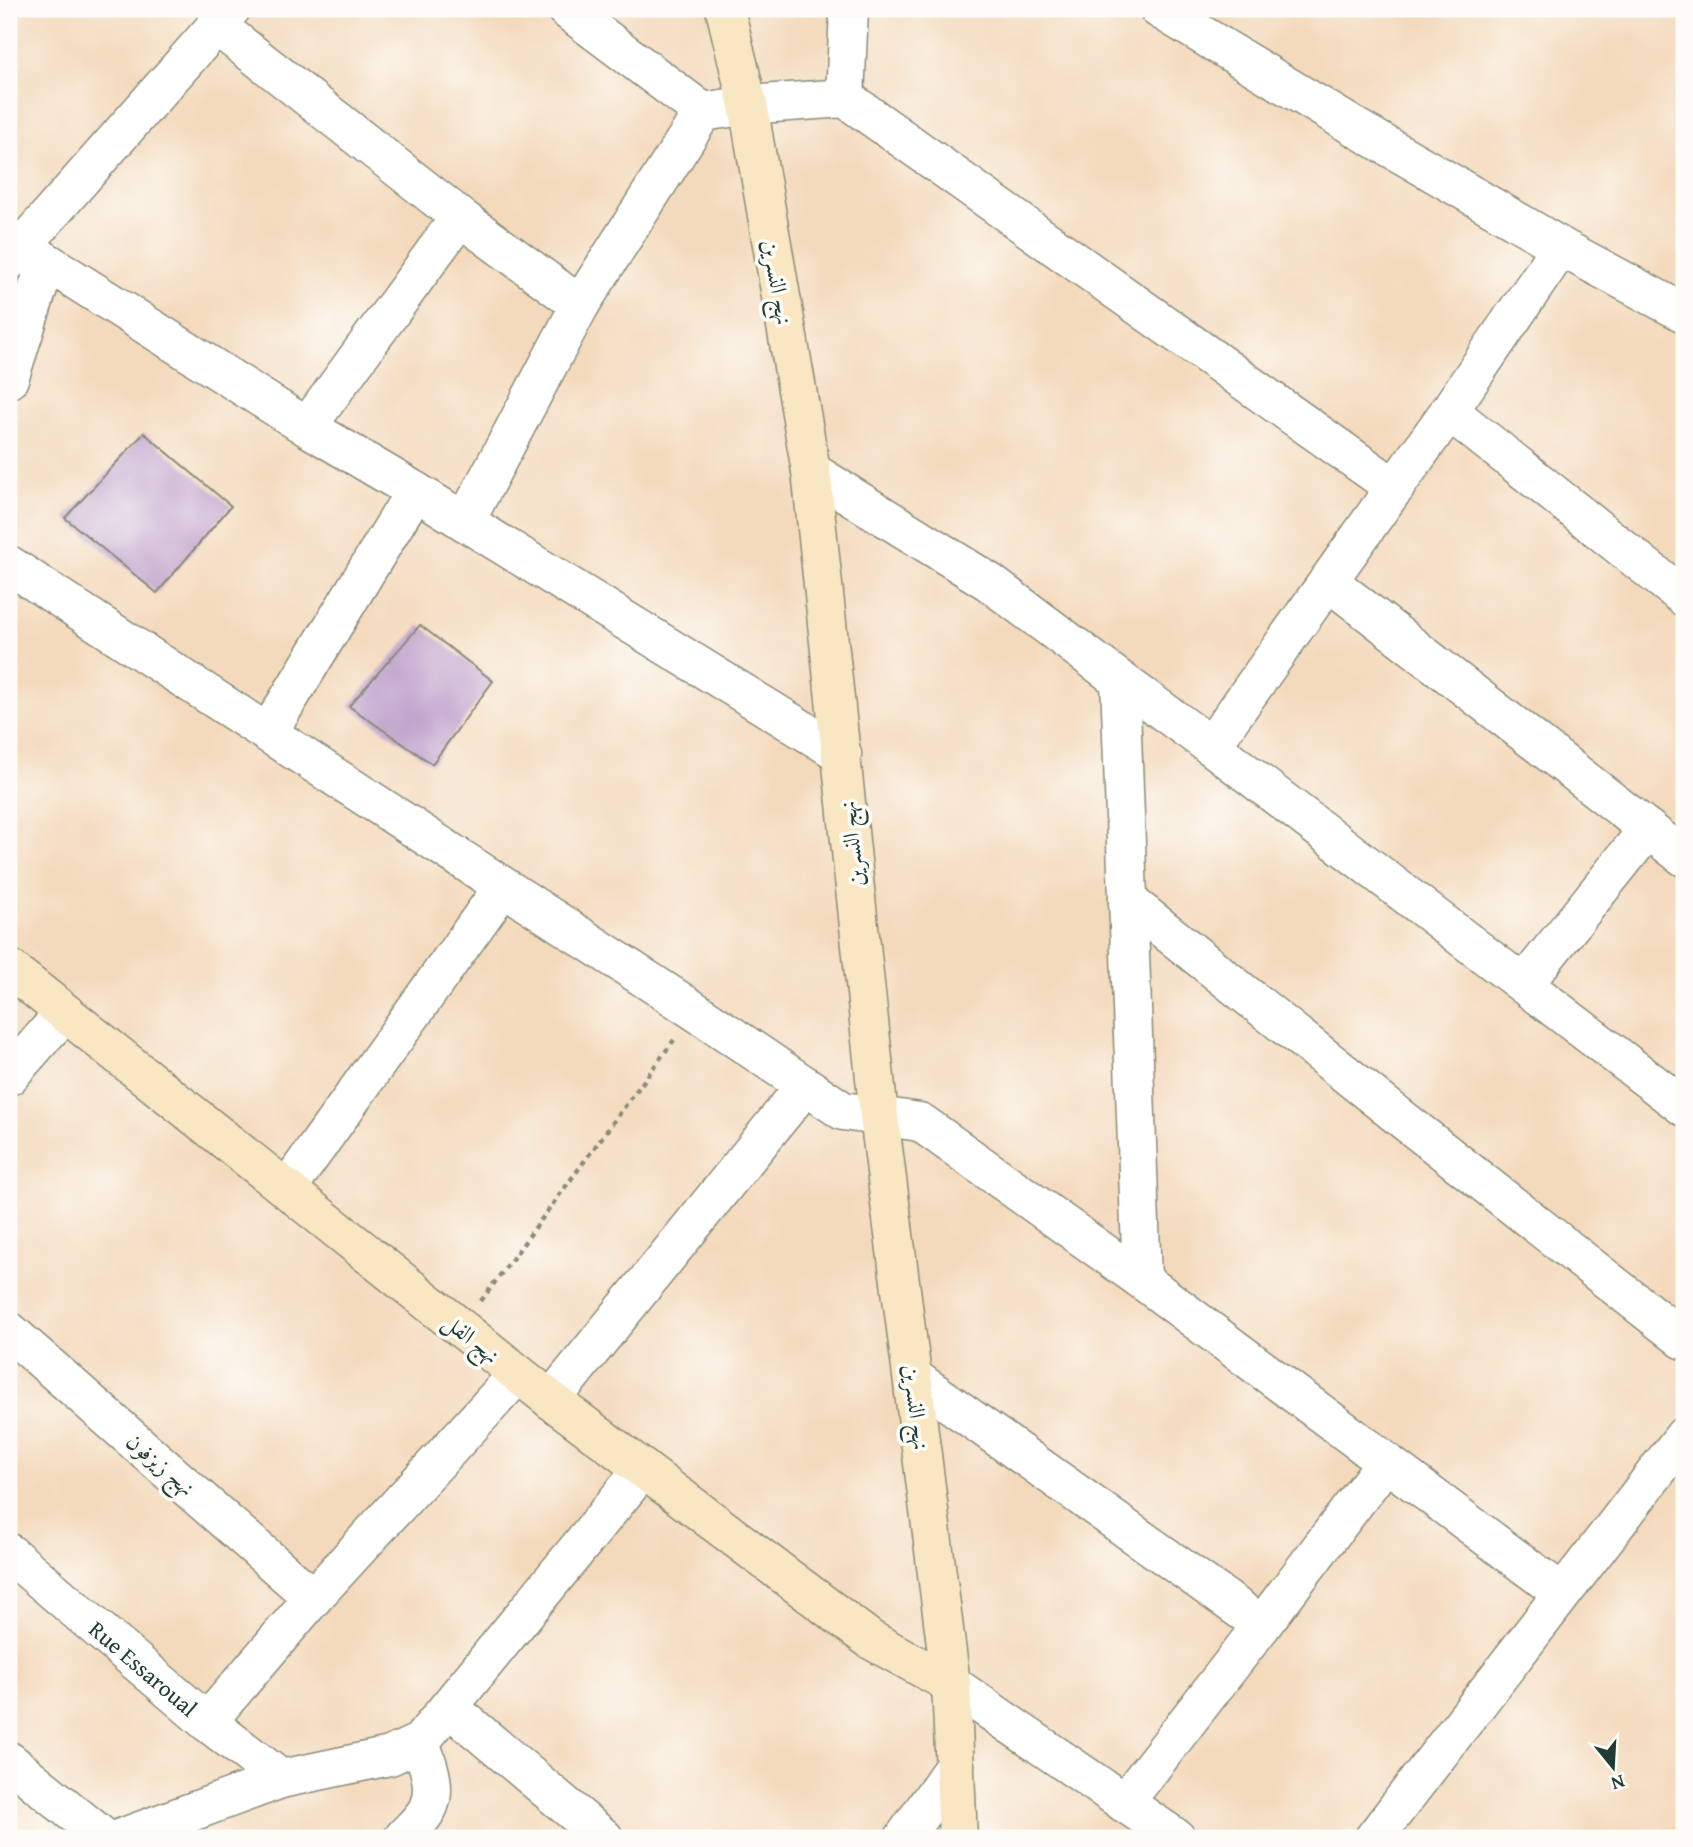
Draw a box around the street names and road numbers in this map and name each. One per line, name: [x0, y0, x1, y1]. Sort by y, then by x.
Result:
street label: نهج النسرين: [749, 237, 802, 328]
street label: نهج النسرين: [830, 799, 877, 889]
street label: نهج الفل: [433, 1305, 507, 1375]
street label: نهج النسرين: [890, 1362, 939, 1452]
street label: نهج زيزفون: [116, 1425, 203, 1507]
street label: Rue Essaroual: [82, 1612, 205, 1724]

